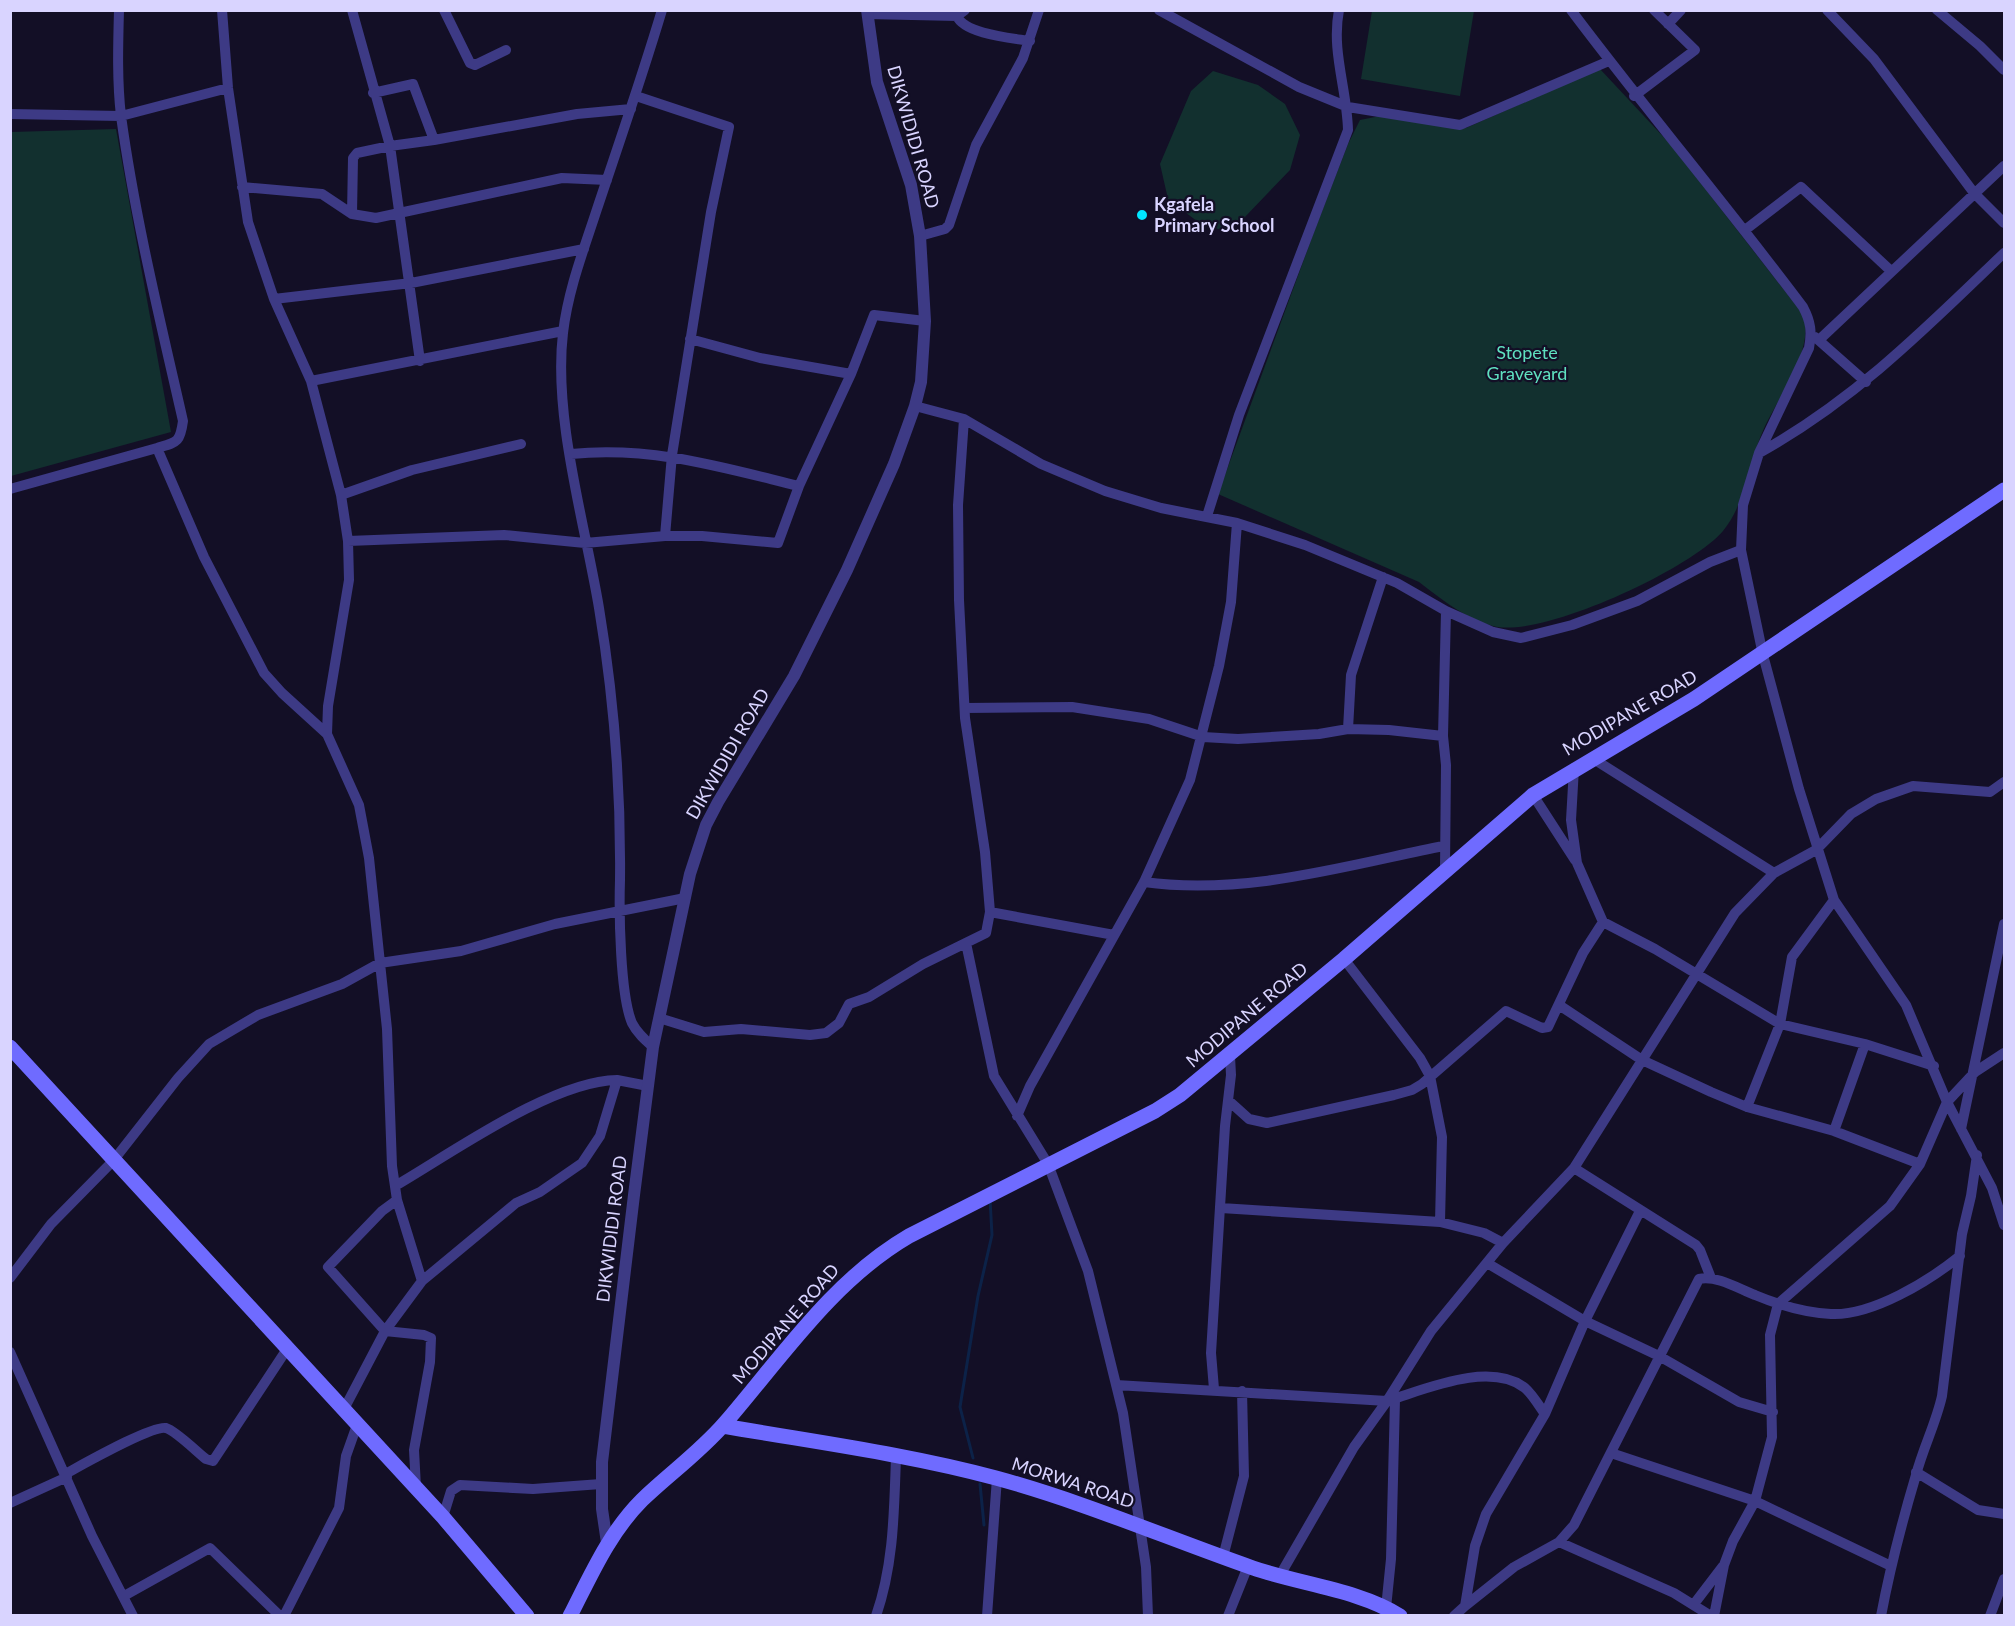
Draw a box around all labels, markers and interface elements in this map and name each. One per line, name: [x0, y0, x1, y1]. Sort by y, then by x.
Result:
street label: DIKWIDIDI ROAD: [883, 63, 945, 211]
place label: Kgafela Primary School: [1154, 193, 1274, 236]
marker: Kgafela Primary School: [1135, 208, 1149, 222]
park label: Stopete Graveyard: [1487, 341, 1567, 384]
street label: MODIPANE ROAD: [1558, 665, 1701, 760]
street label: DIKWIDIDI ROAD: [681, 684, 774, 823]
street label: MODIPANE ROAD: [1181, 957, 1312, 1071]
street label: DIKWIDIDI ROAD: [591, 1154, 631, 1303]
street label: MODIPANE ROAD: [727, 1259, 843, 1388]
street label: MORWA ROAD: [1009, 1452, 1137, 1512]

